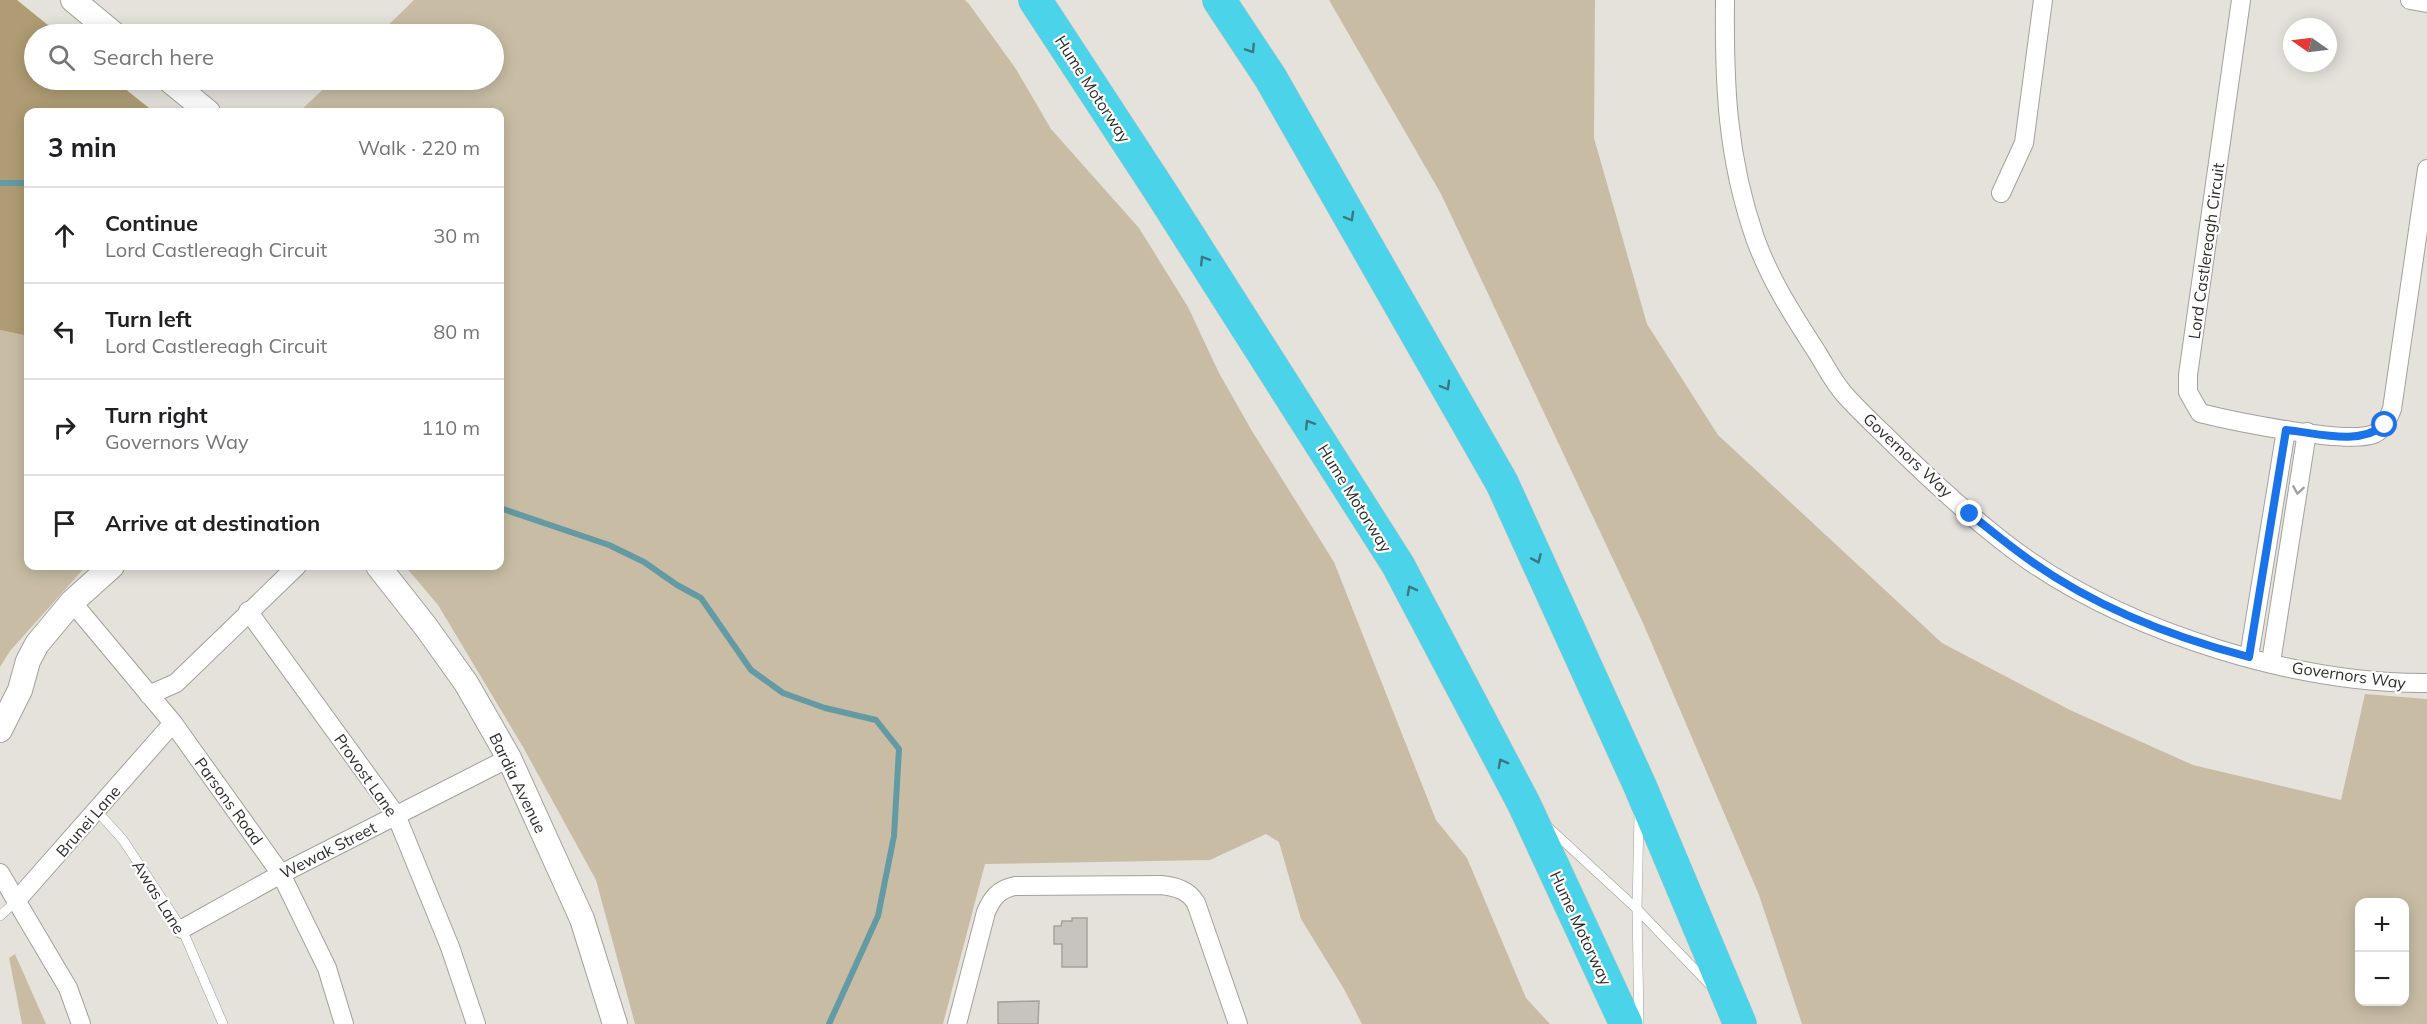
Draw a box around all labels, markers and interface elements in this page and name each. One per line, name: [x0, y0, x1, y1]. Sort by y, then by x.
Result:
north arrow: [2283, 18, 2337, 72]
search box: [24, 24, 504, 90]
street label: Hume Motorway: [1051, 32, 1135, 147]
icon: search: [45, 41, 78, 74]
one-way arrow: [1244, 42, 1255, 53]
text: Search here: [93, 43, 214, 71]
text: 3 min: [48, 131, 117, 164]
text: Walk · 220 m: [358, 135, 480, 160]
street label: Lord Castlereagh Circuit: [2184, 161, 2228, 340]
text: Continue: [105, 209, 198, 237]
one-way arrow: [1342, 211, 1354, 221]
icon: ahead: [48, 219, 81, 252]
text: 30 m: [433, 223, 480, 248]
text: Lord Castlereagh Circuit: [105, 237, 327, 262]
one-way arrow: [1200, 256, 1211, 267]
text: Turn left: [105, 305, 192, 333]
icon: left: [48, 315, 81, 348]
text: 80 m: [433, 319, 480, 344]
text: Lord Castlereagh Circuit: [105, 333, 327, 358]
one-way arrow: [1439, 380, 1451, 391]
text: Turn right: [105, 401, 208, 429]
street label: Governors Way: [1859, 409, 1957, 502]
icon: right: [48, 411, 81, 444]
route start: [2371, 411, 2397, 437]
text: 110 m: [421, 415, 480, 440]
one-way arrow: [1304, 420, 1316, 430]
text: Governors Way: [105, 429, 249, 454]
street label: Hume Motorway: [1314, 440, 1397, 556]
one-way arrow: [2292, 485, 2305, 495]
route end: [1956, 500, 1982, 526]
icon: arrive: [48, 507, 81, 540]
text: Arrive at destination: [105, 509, 320, 537]
one-way arrow: [1529, 553, 1541, 564]
one-way arrow: [1407, 586, 1418, 596]
street label: Governors Way: [2291, 657, 2408, 693]
street label: Provost Lane: [330, 730, 402, 820]
street label: Bardia Avenue: [485, 730, 551, 836]
street label: Parsons Road: [191, 753, 267, 849]
one-way arrow: [1498, 758, 1509, 769]
street label: Brunei Lane: [51, 781, 125, 861]
street label: Wewak Street: [276, 817, 380, 883]
street label: Awas Lane: [128, 856, 190, 938]
street label: Hume Motorway: [1546, 868, 1616, 989]
map controls: [2355, 898, 2409, 1006]
button: +: [2355, 898, 2409, 952]
button: −: [2355, 952, 2409, 1006]

